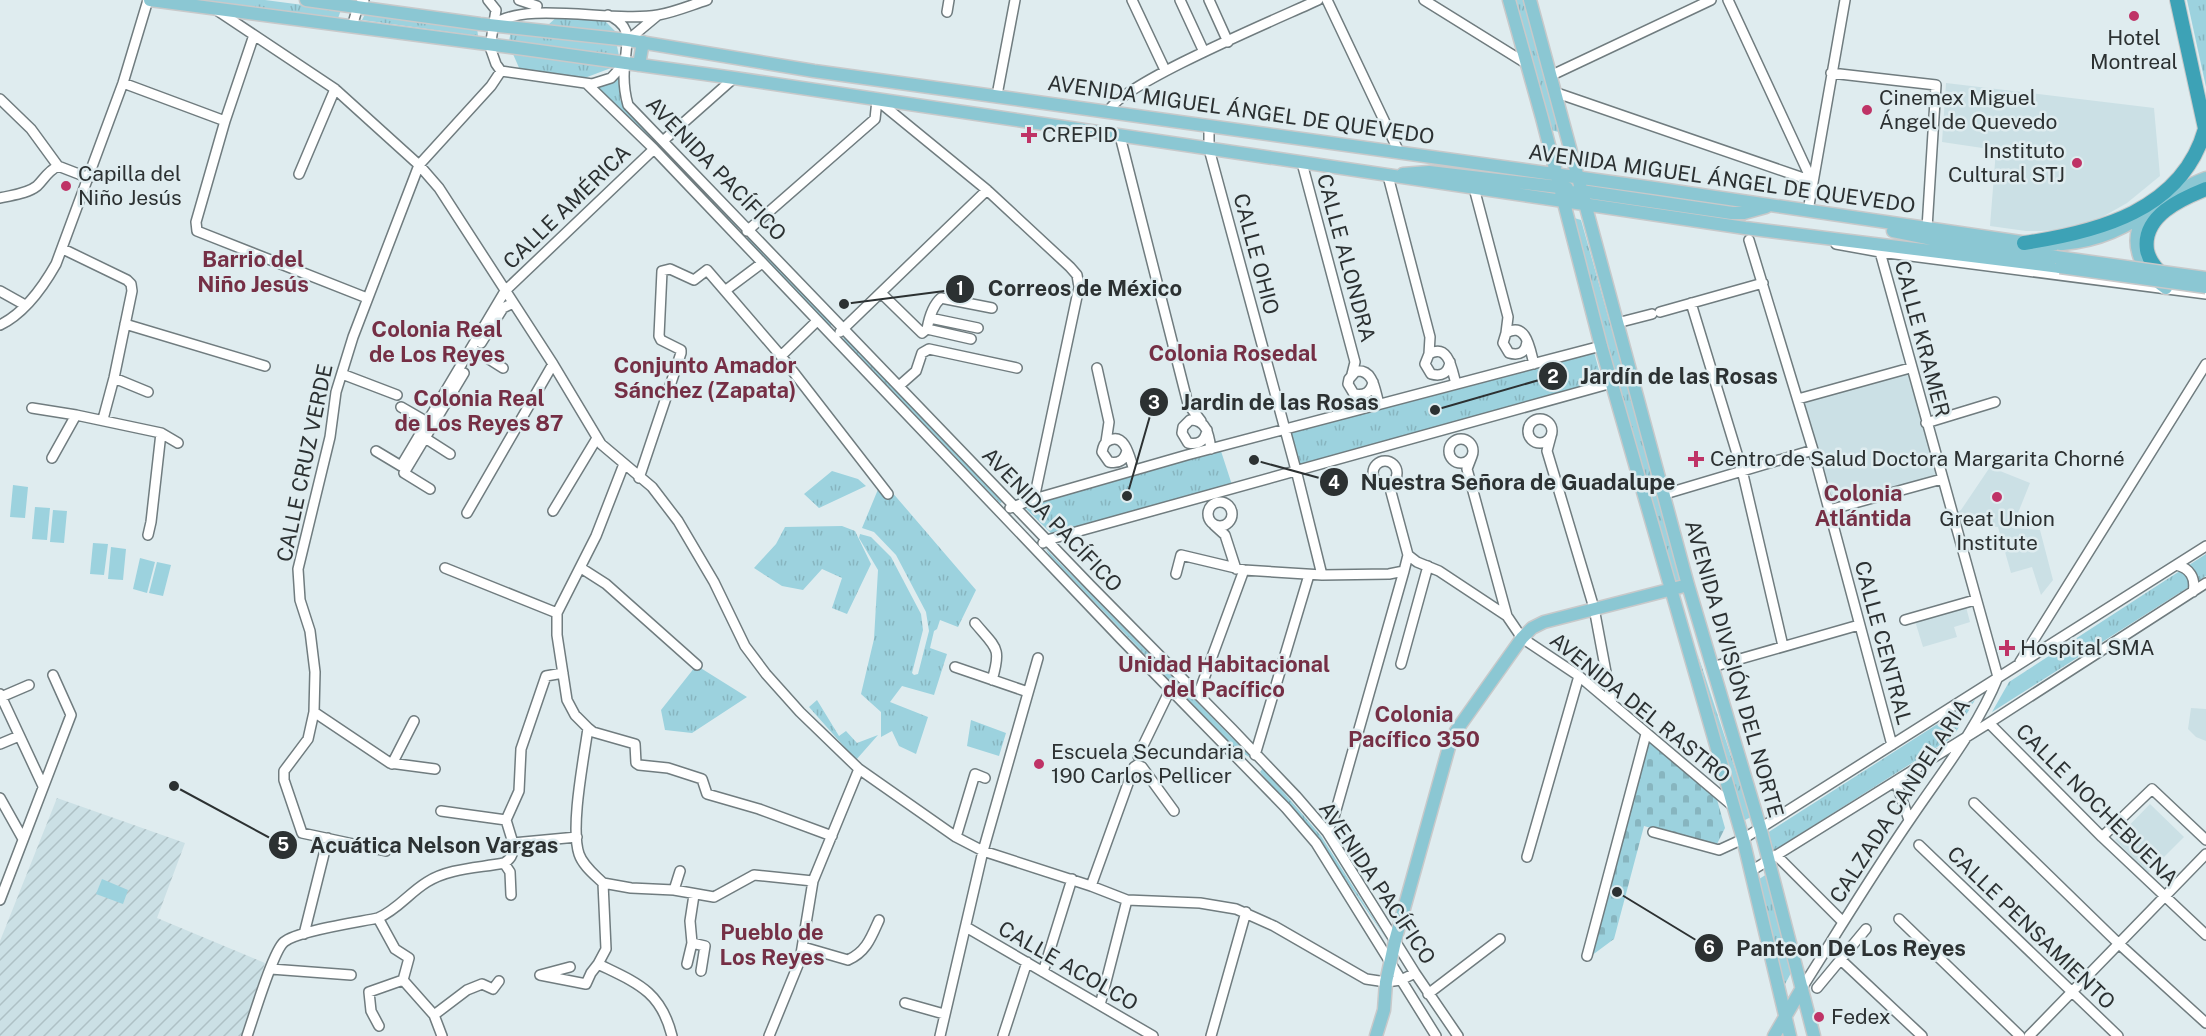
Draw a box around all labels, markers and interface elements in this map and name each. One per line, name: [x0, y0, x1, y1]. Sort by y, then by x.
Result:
marker: Hotel Montreal: [2127, 9, 2141, 23]
place label: Hotel Montreal: [2090, 25, 2178, 74]
street label: AVENIDA MIGUEL ÁNGEL DE QUEVEDO: [1046, 70, 1436, 149]
place label: Cinemex Miguel Ángel de Quevedo: [1879, 85, 2057, 134]
street label: AVENIDA PACÍFICO: [641, 91, 792, 246]
marker: Cinemex Miguel Ángel de Quevedo: [1860, 103, 1874, 117]
place label: CREPID: [1042, 122, 1118, 147]
marker: CREPID: [1020, 126, 1038, 144]
place label: Instituto Cultural STJ: [1948, 138, 2065, 187]
street label: CALLE AMÉRICA: [498, 139, 636, 274]
street label: AVENIDA MIGUEL ÁNGEL DE QUEVEDO: [1527, 139, 1917, 218]
marker: Instituto Cultural STJ: [2070, 156, 2084, 170]
place label: Capilla del Niño Jesús: [78, 161, 182, 210]
street label: CALLE ALONDRA: [1312, 171, 1381, 345]
marker: Capilla del Niño Jesús: [59, 179, 73, 193]
street label: CALLE OHIO: [1228, 191, 1285, 317]
district label: Barrio del Niño Jesús: [197, 246, 309, 297]
street label: CALLE KRAMER: [1890, 258, 1955, 420]
callout: Correos de México: [945, 269, 1194, 309]
text: Correos de México: [988, 275, 1182, 301]
text: 1: [956, 278, 964, 299]
district label: Colonia Real de Los Reyes: [369, 316, 505, 367]
district label: Colonia Rosedal: [1149, 340, 1317, 366]
district label: Conjunto Amador Sánchez (Zapata): [613, 352, 797, 403]
callout: Jardín de las Rosas: [1538, 356, 1790, 396]
street label: CALLE CRUZ VERDE: [271, 362, 338, 564]
text: Jardín de las Rosas: [1580, 363, 1778, 389]
text: 2: [1547, 366, 1559, 387]
callout: Jardin de las Rosas: [1139, 382, 1391, 422]
district label: Colonia Real de Los Reyes 87: [394, 385, 564, 436]
text: Jardin de las Rosas: [1181, 389, 1379, 415]
text: 3: [1148, 392, 1160, 413]
street label: AVENIDA PACÍFICO: [977, 442, 1128, 597]
place label: Centro de Salud Doctora Margarita Chorné: [1710, 446, 2125, 471]
marker: Centro de Salud Doctora Margarita Chorné: [1687, 450, 1705, 468]
callout: Nuestra Señora de Guadalupe: [1319, 462, 1688, 502]
text: Nuestra Señora de Guadalupe: [1361, 469, 1675, 495]
text: 4: [1328, 472, 1340, 493]
district label: Colonia Atlántida: [1814, 480, 1912, 531]
marker: Great Union Institute: [1990, 490, 2004, 504]
place label: Great Union Institute: [1939, 506, 2055, 555]
street label: AVENIDA DIVISIÓN DEL NORTE: [1680, 517, 1789, 820]
street label: CALLE CENTRAL: [1850, 558, 1917, 728]
street label: AVENIDA DEL RASTRO: [1545, 627, 1736, 788]
place label: Hospital SMA: [2020, 635, 2155, 660]
marker: Hospital SMA: [1998, 639, 2016, 657]
district label: Unidad Habitacional del Pacífico: [1118, 651, 1330, 702]
street label: CALZADA CANDELARIA: [1824, 694, 1975, 908]
district label: Colonia Pacífico 350: [1348, 701, 1480, 752]
street label: CALLE NOCHEBUENA: [2011, 718, 2184, 891]
place label: Escuela Secundaria 190 Carlos Pellicer: [1051, 739, 1244, 788]
marker: Escuela Secundaria 190 Carlos Pellicer: [1032, 757, 1046, 771]
street label: AVENIDA PACÍFICO: [1314, 797, 1441, 969]
callout: Acuática Nelson Vargas: [268, 825, 571, 865]
text: Acuática Nelson Vargas: [310, 832, 558, 858]
text: 5: [277, 834, 289, 855]
street label: CALLE PENSAMIENTO: [1942, 841, 2121, 1014]
street label: CALLE ACOLCO: [994, 915, 1143, 1016]
district label: Pueblo de Los Reyes: [719, 919, 825, 970]
callout: Panteon De Los Reyes: [1694, 928, 1978, 968]
text: Panteon De Los Reyes: [1736, 935, 1966, 961]
text: 6: [1703, 937, 1715, 958]
place label: Fedex: [1831, 1004, 1891, 1029]
marker: Fedex: [1812, 1010, 1826, 1024]

